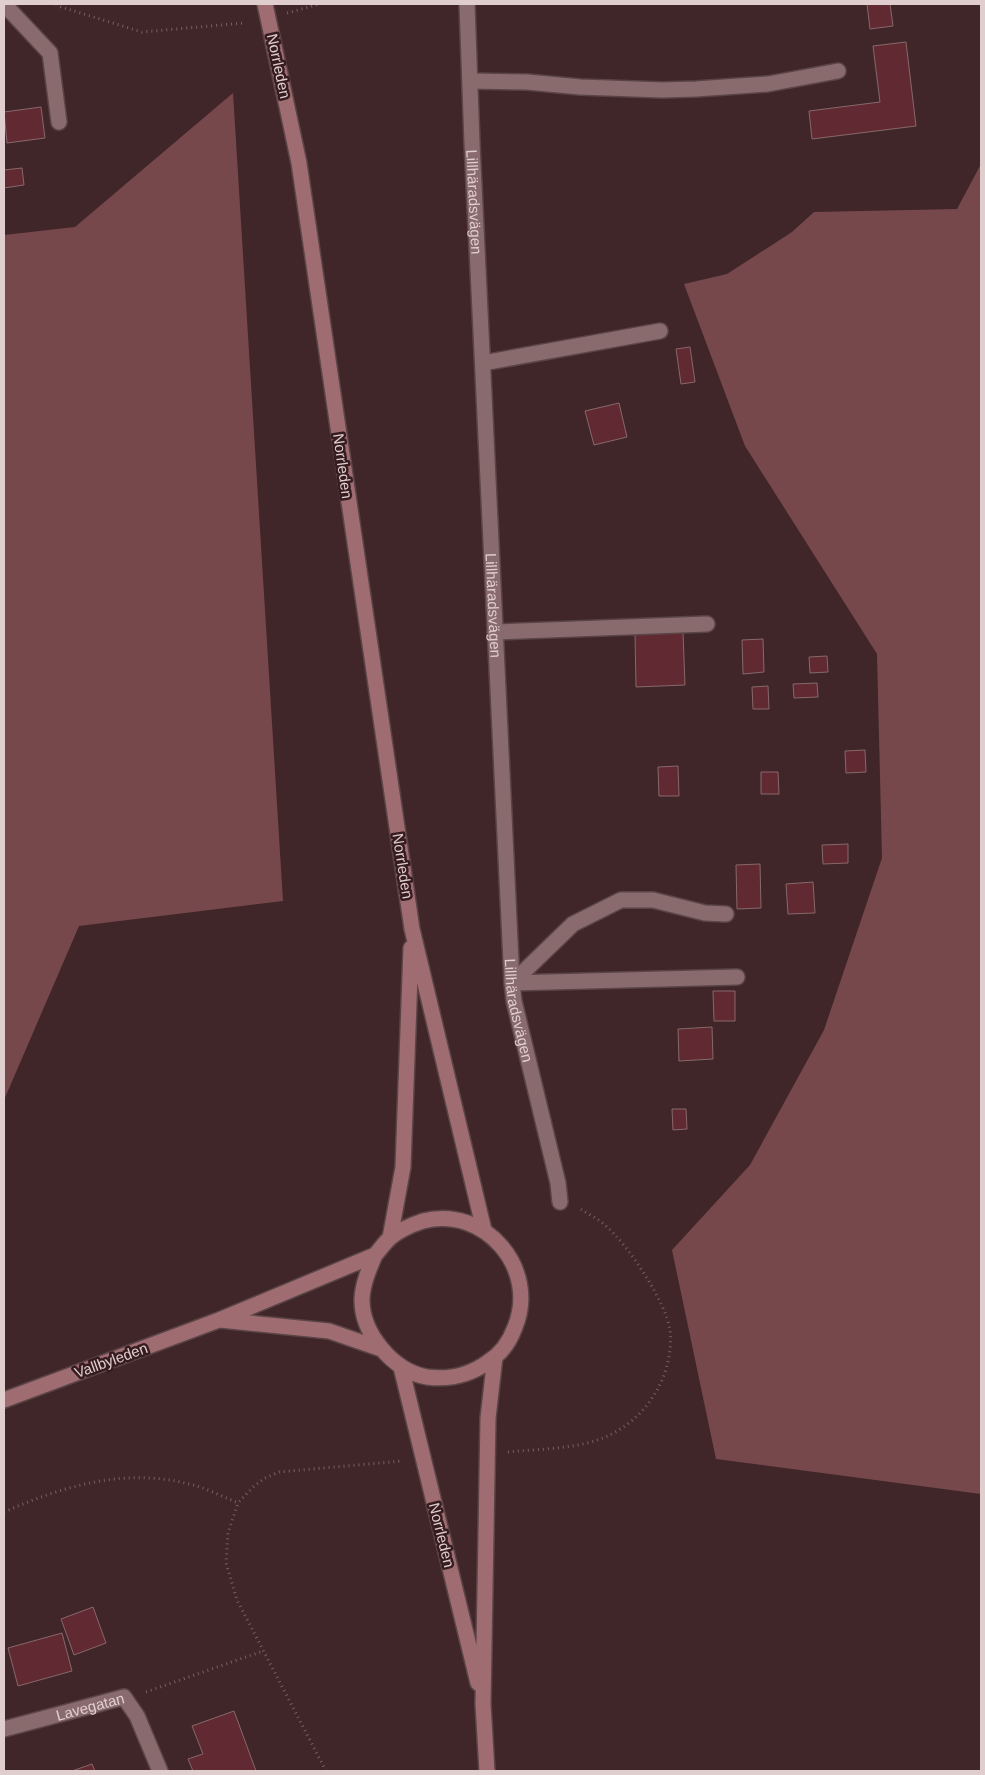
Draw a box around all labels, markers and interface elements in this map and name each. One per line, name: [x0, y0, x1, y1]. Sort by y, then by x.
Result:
street label: Norrleden: [264, 32, 294, 100]
street label: Lillhäradsvägen: [464, 149, 486, 255]
street label: Norrleden: [330, 432, 356, 500]
street label: Lillhäradsvägen: [483, 552, 505, 658]
street label: Norrleden: [389, 832, 417, 900]
street label: Lillhäradsvägen: [502, 958, 537, 1064]
street label: Vallbyleden: [72, 1339, 150, 1381]
street label: Norrleden: [426, 1501, 458, 1569]
street label: Lavegatan: [54, 1689, 126, 1723]

